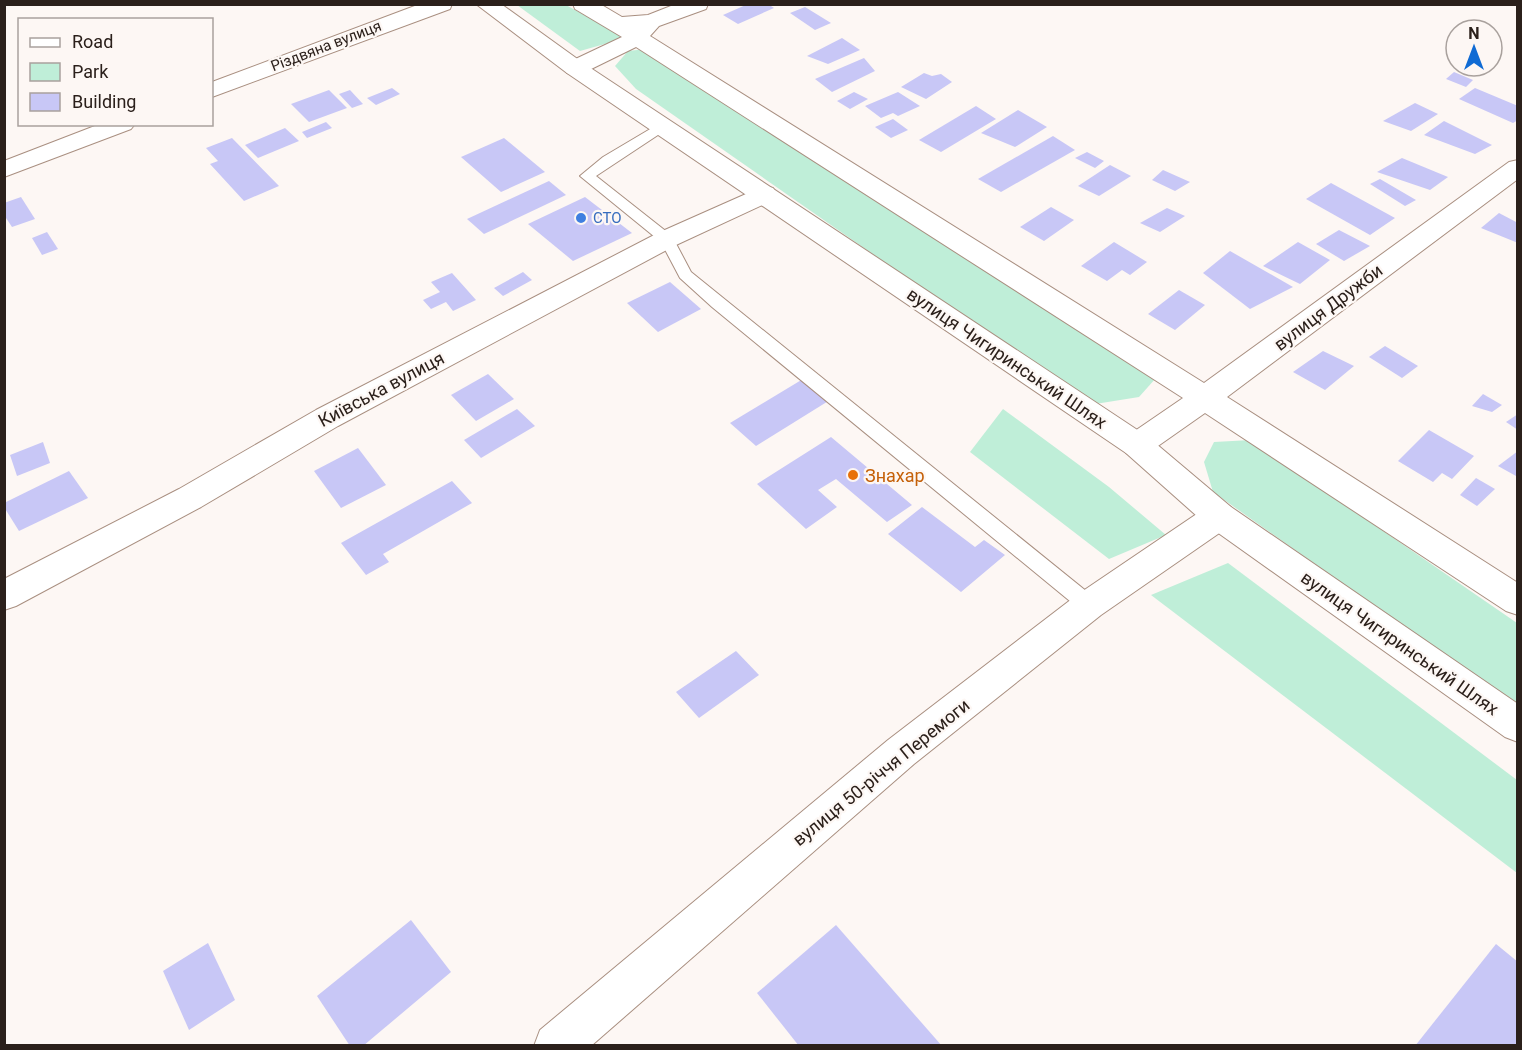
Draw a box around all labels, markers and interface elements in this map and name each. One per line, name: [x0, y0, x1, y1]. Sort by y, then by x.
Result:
street label: Різдвяна вулиця: [268, 17, 384, 75]
legend: [18, 18, 213, 126]
north arrow: [1444, 18, 1504, 78]
text: N: [1468, 24, 1480, 43]
text: Road: [72, 31, 113, 52]
text: Park: [72, 61, 109, 82]
text: Building: [72, 91, 136, 112]
place label: СТО: [593, 209, 622, 227]
marker: СТО: [574, 211, 588, 225]
street label: вулиця Дружби: [1270, 259, 1386, 355]
street label: вулиця Чигиринський Шлях: [903, 283, 1111, 433]
street label: Київська вулиця: [314, 347, 448, 431]
place label: Знахар: [865, 465, 925, 486]
marker: Знахар: [846, 468, 860, 482]
street label: вулиця Чигиринський Шлях: [1297, 567, 1503, 719]
street label: вулиця 50-річчя Перемоги: [788, 694, 974, 850]

